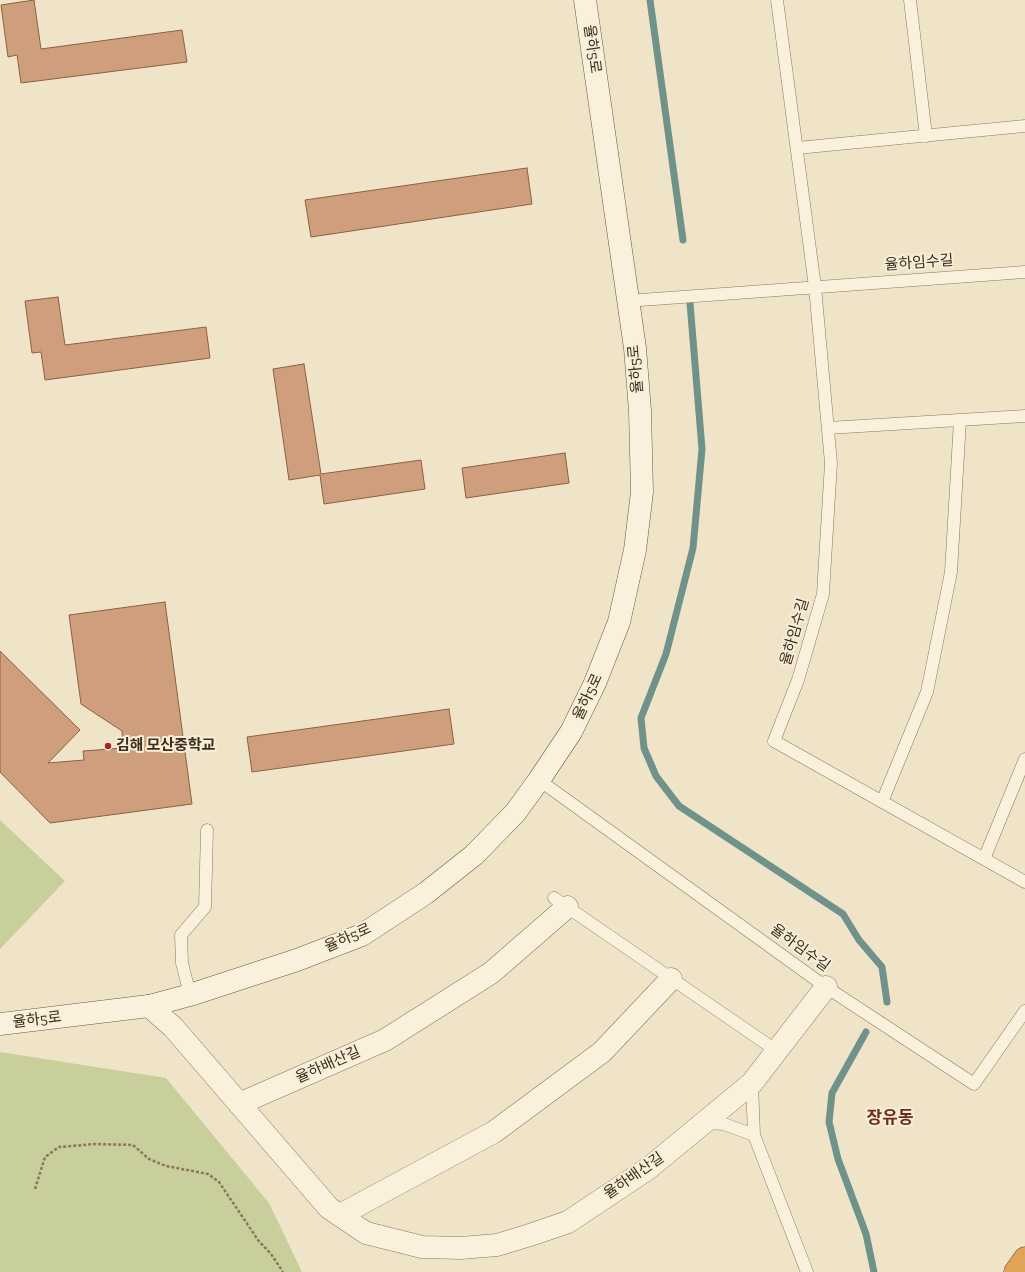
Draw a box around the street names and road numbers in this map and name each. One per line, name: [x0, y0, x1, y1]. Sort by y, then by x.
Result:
street label: 율하5로: [580, 23, 604, 75]
street label: 율하임수길: [884, 252, 954, 274]
street label: 율하5로: [625, 344, 647, 394]
street label: 율하임수길: [777, 596, 813, 668]
street label: 율하5로: [569, 671, 607, 723]
street label: 율하5로: [322, 920, 374, 956]
street label: 율하임수길: [767, 920, 833, 976]
street label: 율하5로: [12, 1008, 62, 1032]
street label: 율하배산길: [293, 1043, 363, 1087]
street label: 율하배산길: [601, 1149, 667, 1203]

